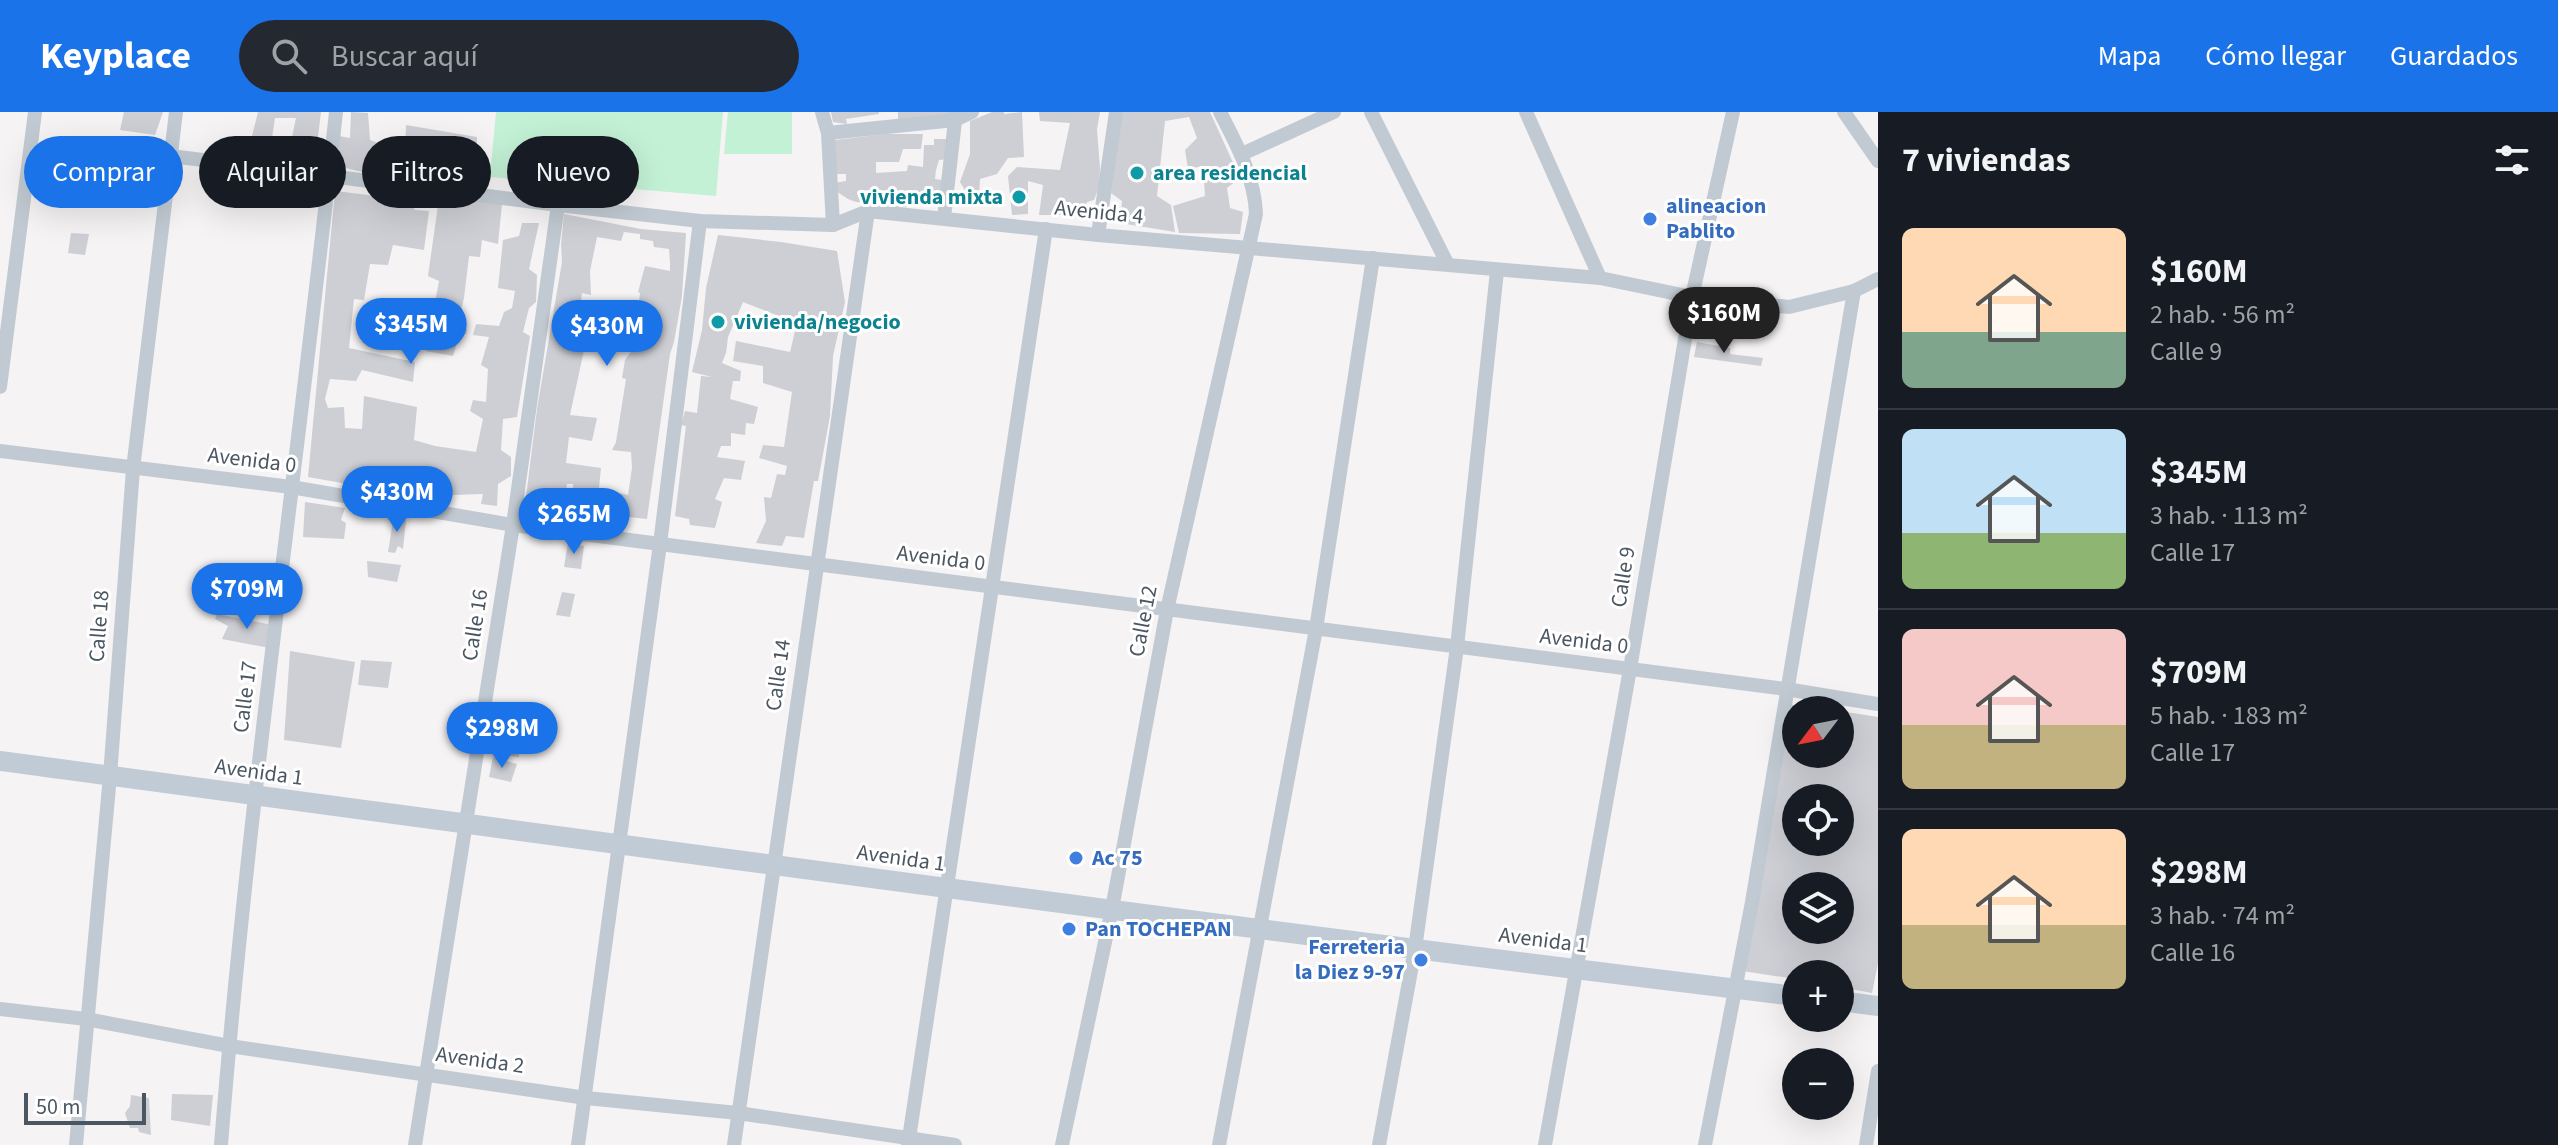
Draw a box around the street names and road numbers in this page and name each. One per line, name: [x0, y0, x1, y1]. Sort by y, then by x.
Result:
street label: Avenida 4: [1053, 191, 1145, 233]
street label: Avenida 0: [206, 439, 298, 481]
street label: Avenida 0: [895, 537, 987, 579]
street label: Calle 9: [1602, 544, 1644, 610]
street label: Calle 12: [1120, 583, 1166, 659]
street label: Calle 16: [454, 587, 496, 663]
street label: Calle 18: [81, 589, 117, 663]
street label: Avenida 0: [1538, 620, 1630, 662]
street label: Calle 14: [757, 637, 799, 713]
street label: Calle 17: [225, 659, 265, 735]
street label: Avenida 1: [213, 750, 305, 794]
street label: Avenida 1: [855, 836, 947, 880]
street label: Avenida 1: [1497, 919, 1589, 961]
street label: Avenida 2: [434, 1038, 526, 1082]

